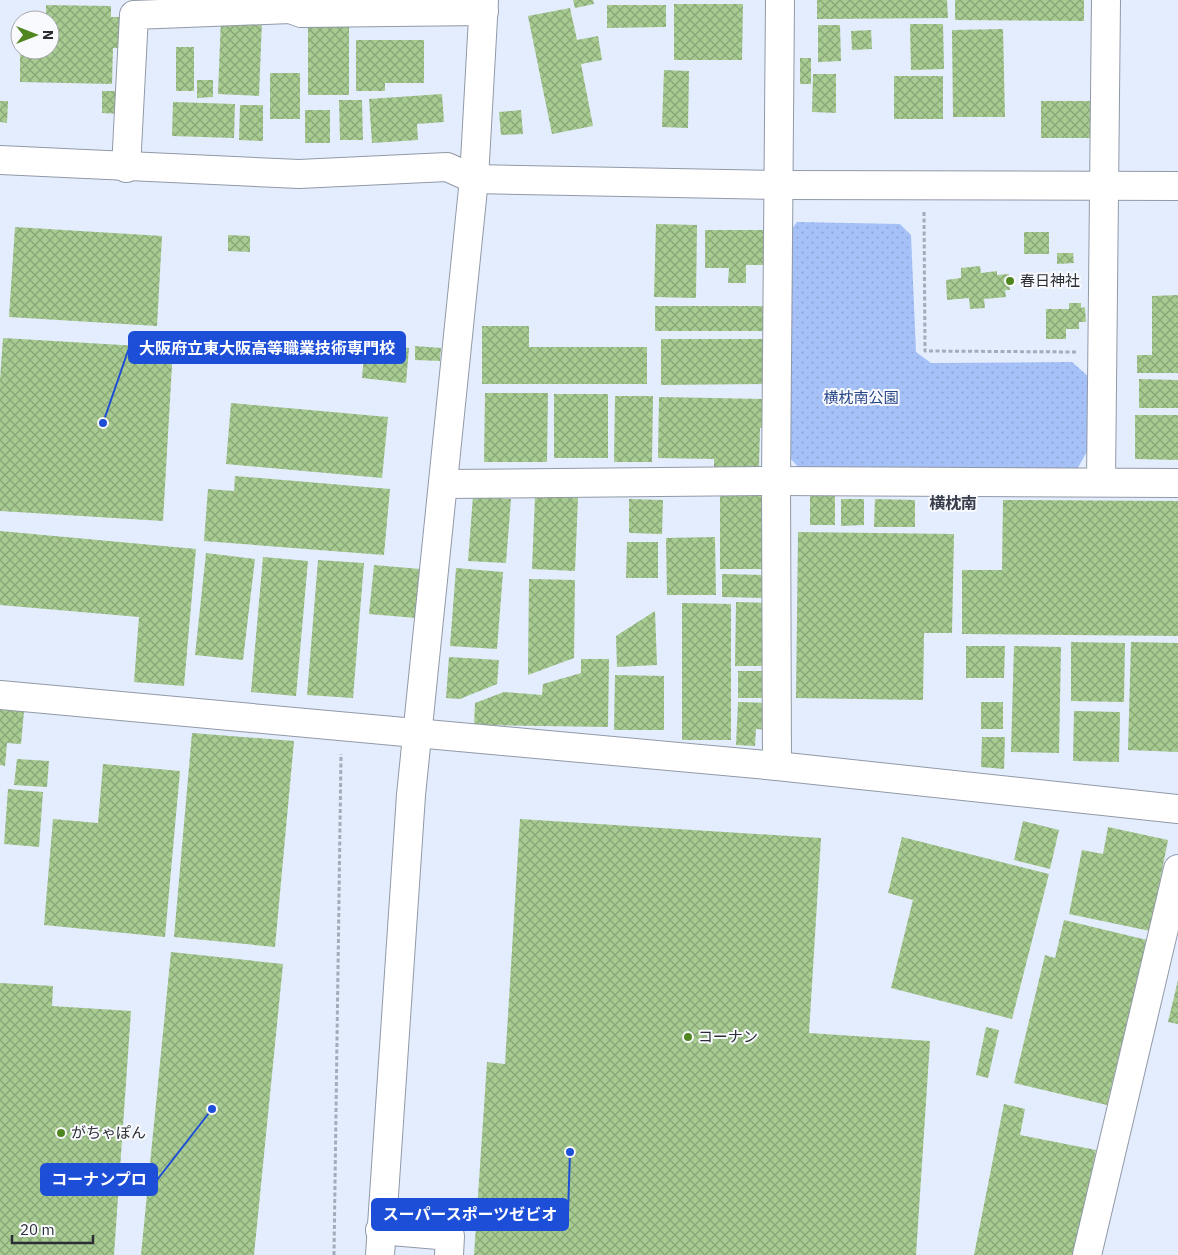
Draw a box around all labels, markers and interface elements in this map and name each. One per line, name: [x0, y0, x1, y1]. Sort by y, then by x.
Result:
north arrow: [10, 10, 60, 60]
text: N: [39, 30, 57, 40]
place label: 春日神社: [1020, 271, 1080, 290]
marker: 春日神社: [1004, 275, 1016, 287]
callout: 大阪府立東大阪高等職業技術専門校: [129, 332, 405, 363]
text: 大阪府立東大阪高等職業技術専門校: [139, 338, 395, 358]
park label: 横枕南公園: [823, 388, 899, 407]
district label: 横枕南: [929, 493, 977, 513]
place label: コーナン: [698, 1027, 758, 1046]
marker: コーナン: [682, 1031, 694, 1043]
place label: がちゃぽん: [71, 1123, 146, 1142]
marker: がちゃぽん: [55, 1127, 67, 1139]
callout: コーナンプロ: [41, 1164, 157, 1195]
text: コーナンプロ: [51, 1169, 147, 1189]
callout: スーパースポーツゼビオ: [372, 1199, 568, 1230]
text: スーパースポーツゼビオ: [383, 1204, 557, 1224]
scale bar: [12, 1212, 94, 1244]
text: 20 m: [20, 1220, 55, 1239]

